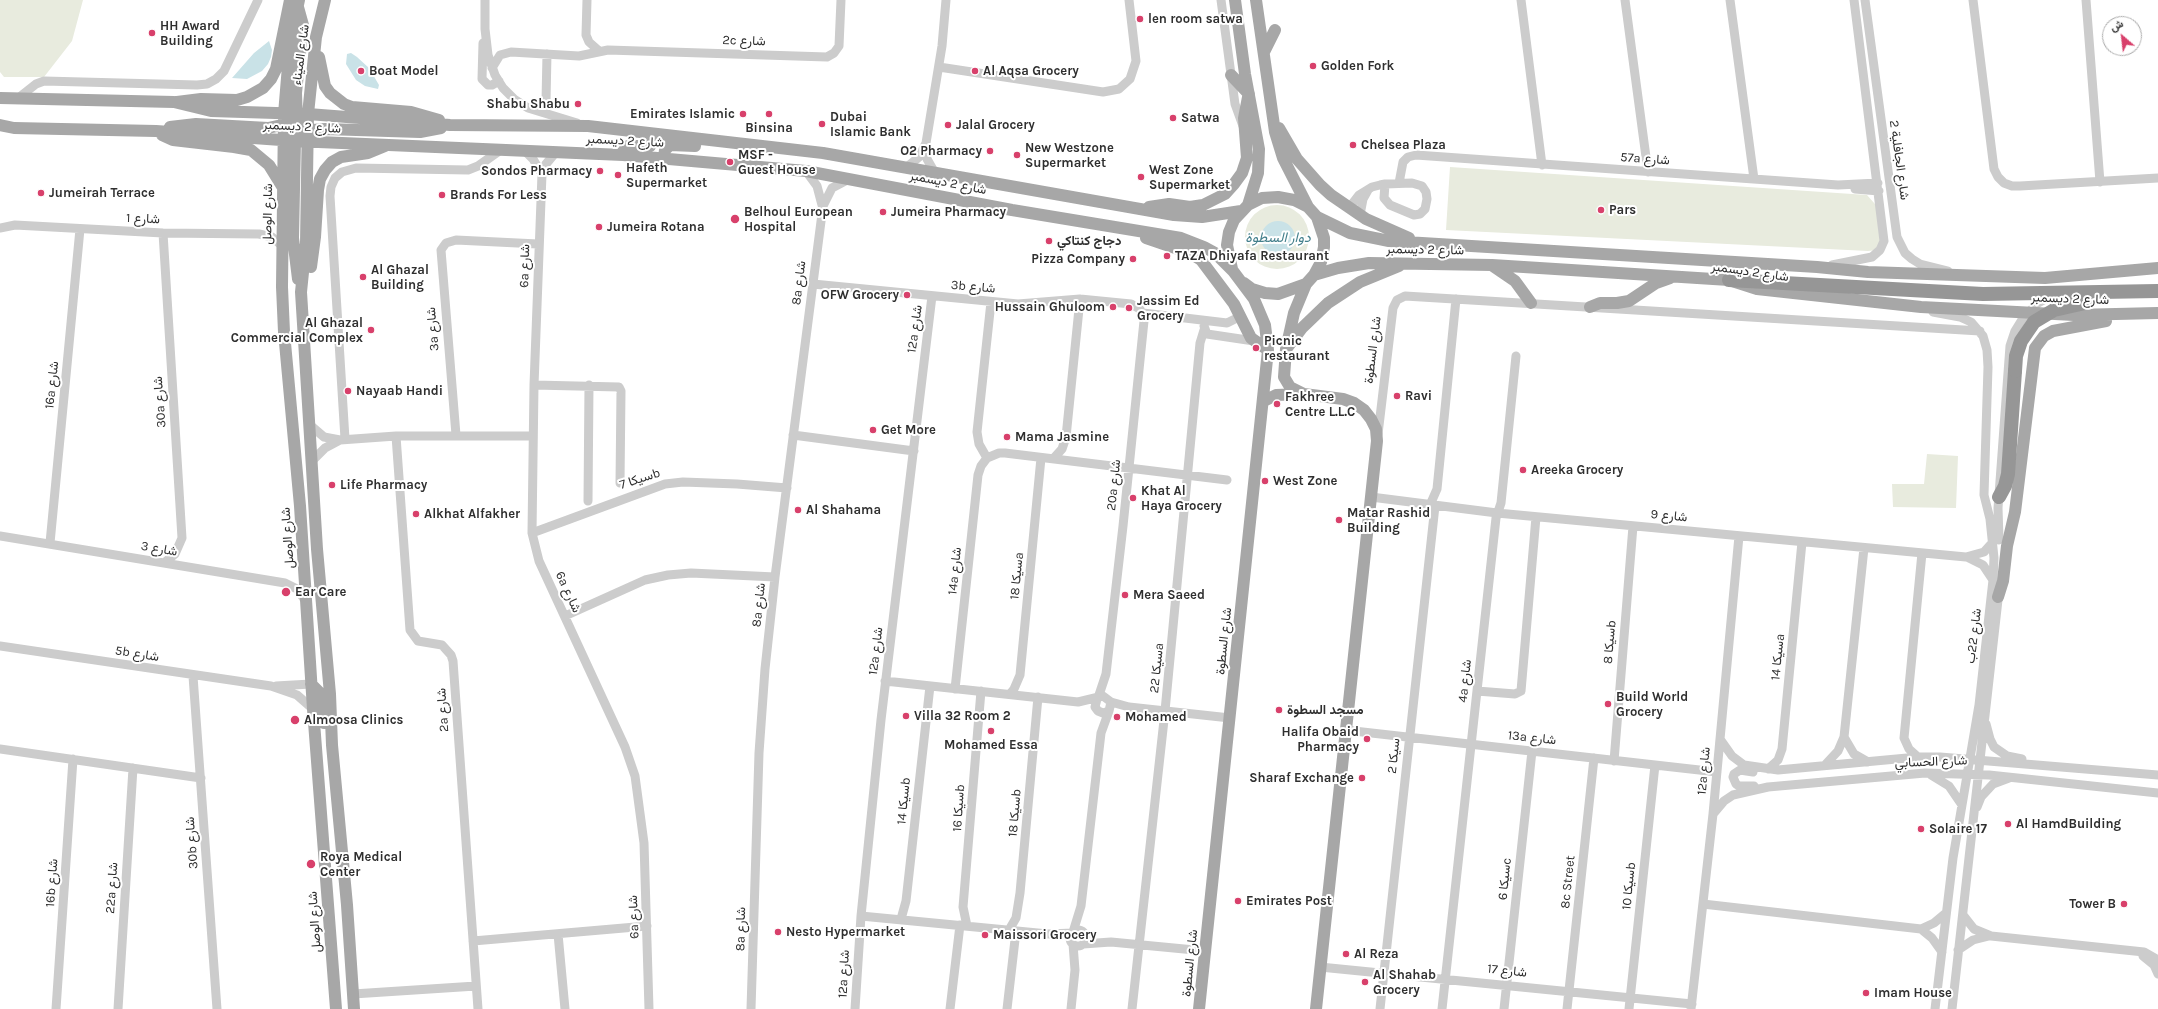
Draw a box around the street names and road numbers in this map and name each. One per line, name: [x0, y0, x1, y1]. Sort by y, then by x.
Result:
street label: شارع الميناء: [289, 24, 313, 86]
street label: 2c شارع: [722, 32, 766, 50]
street label: شارع 2 ديسمبر: [263, 117, 341, 137]
street label: شارع الجافلية 2: [1886, 119, 1912, 201]
street label: شارع 2 ديسمبر: [586, 131, 664, 151]
street label: 57a شارع: [1620, 149, 1670, 169]
street label: شارع 2 ديسمبر: [908, 168, 988, 198]
street label: شارع الوصل: [260, 183, 276, 245]
street label: شارع 1: [126, 211, 160, 227]
street label: شارع 2 ديسمبر: [1386, 242, 1464, 258]
street label: 6a شارع: [516, 244, 534, 288]
street label: شارع 2 ديسمبر: [1710, 259, 1790, 285]
street label: 8a شارع: [789, 260, 809, 306]
street label: 3b شارع: [950, 277, 996, 297]
street label: شارع 2 ديسمبر: [2031, 290, 2109, 308]
street label: 12a شارع: [904, 304, 926, 354]
street label: 3a شارع: [423, 306, 443, 352]
street label: شارع السطوة: [1361, 316, 1385, 384]
street label: 16a شارع: [42, 360, 62, 410]
street label: 30a شارع: [150, 376, 170, 428]
street label: 20a شارع: [1104, 459, 1124, 511]
street label: سيكا 7b: [618, 465, 662, 493]
street label: شارع الوصل: [278, 507, 298, 569]
street label: شارع 9: [1650, 507, 1688, 525]
street label: شارع 3: [139, 538, 179, 560]
street label: 14a شارع: [945, 546, 965, 596]
street label: سيكا 18a: [1007, 552, 1027, 600]
street label: 6a شارع: [552, 569, 584, 615]
street label: 8a شارع: [749, 582, 769, 628]
street label: شارع السطوة: [1213, 607, 1235, 675]
street label: شارع 22ب: [1963, 607, 1985, 665]
street label: سيكا 8b: [1600, 620, 1620, 664]
street label: 12a شارع: [865, 626, 887, 676]
street label: سيكا 14a: [1768, 633, 1788, 681]
street label: سيكا 22a: [1147, 642, 1167, 694]
street label: 5b شارع: [114, 643, 160, 665]
street label: 4a شارع: [1455, 658, 1475, 704]
street label: 2a شارع: [434, 688, 452, 732]
street label: 13a شارع: [1507, 728, 1557, 748]
street label: سيكا 2: [1384, 737, 1404, 775]
street label: 12a شارع: [1694, 746, 1714, 796]
street label: شارع الحسابي: [1894, 753, 1968, 771]
street label: سيكا 14b: [894, 777, 914, 825]
street label: سيكا 16b: [950, 784, 968, 832]
street label: سيكا 18b: [1005, 788, 1025, 838]
street label: 30b شارع: [182, 816, 202, 870]
street label: 8c Street: [1557, 855, 1579, 909]
street label: سيكا 6c: [1495, 857, 1515, 901]
street label: 16b شارع: [43, 858, 61, 908]
street label: سيكا 10b: [1619, 861, 1639, 911]
street label: 22a شارع: [102, 862, 122, 914]
street label: شارع الوصل: [305, 891, 325, 953]
street label: 6a شارع: [625, 895, 643, 939]
street label: 8a شارع: [733, 907, 749, 951]
street label: شارع السطوة: [1179, 929, 1201, 997]
street label: 12a شارع: [835, 950, 853, 998]
street label: شارع 17: [1486, 961, 1528, 981]

